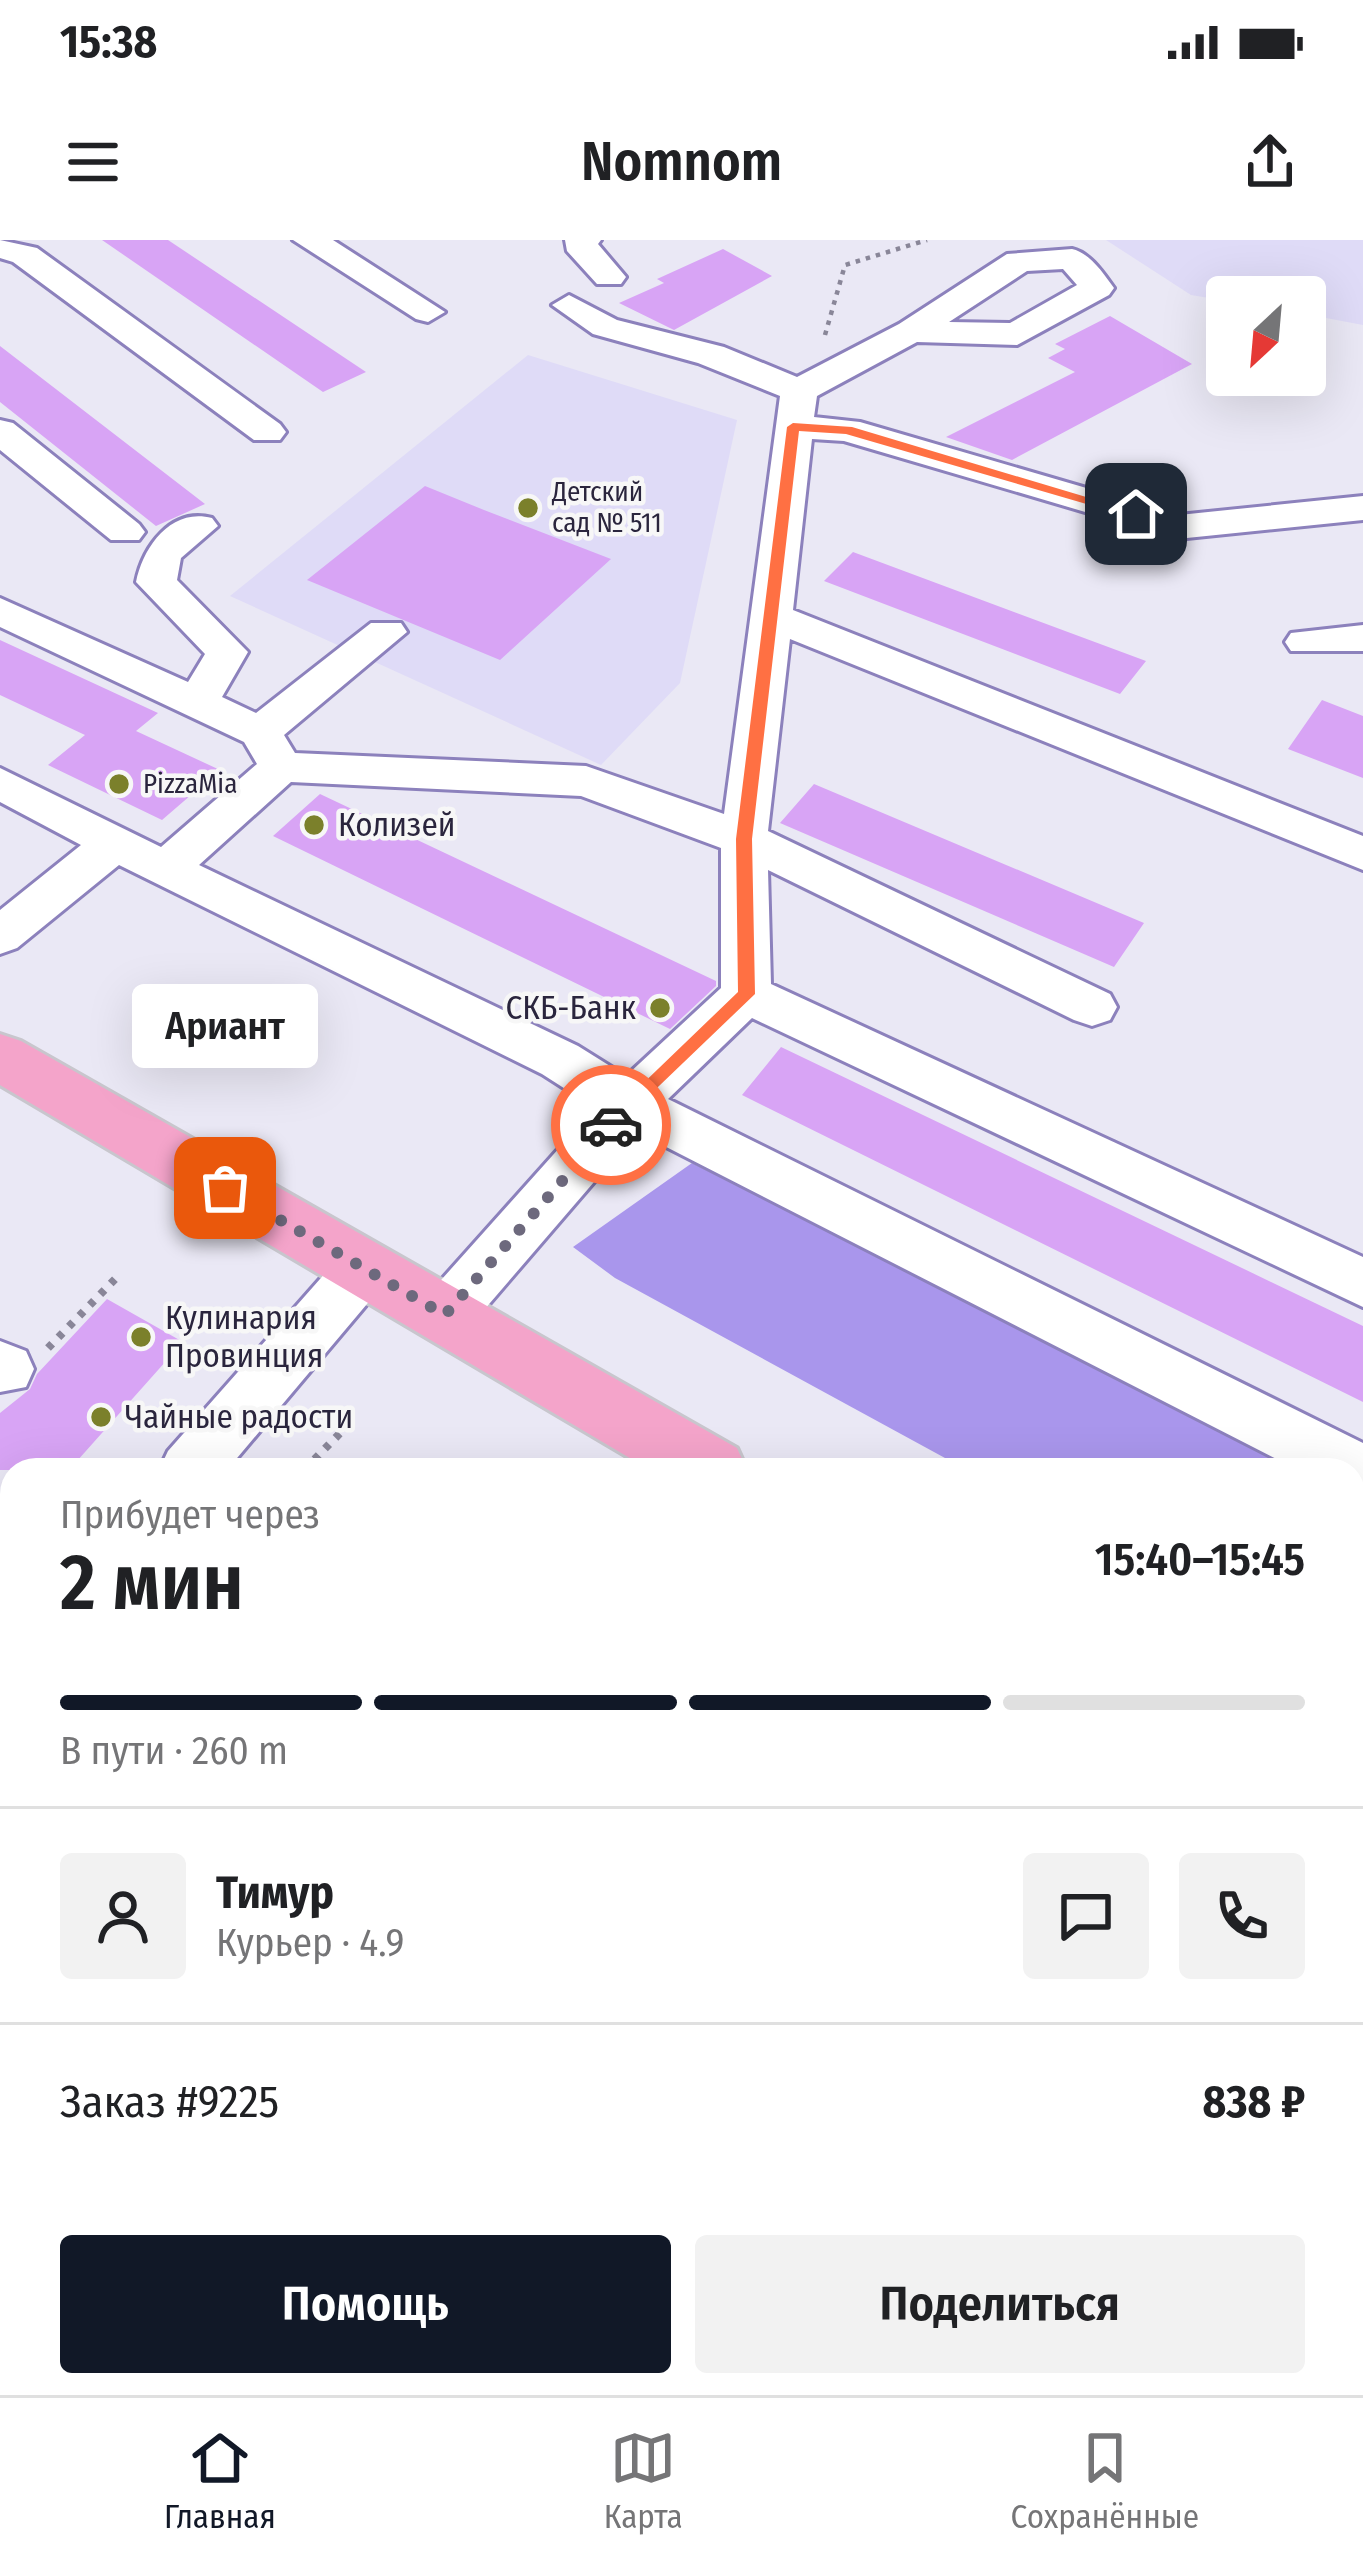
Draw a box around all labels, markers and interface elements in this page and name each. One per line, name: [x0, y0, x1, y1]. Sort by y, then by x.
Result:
text: 15:38: [60, 15, 157, 69]
icon: menu: [60, 129, 126, 195]
icon: share: [1237, 129, 1303, 195]
text: Nomnom: [581, 130, 782, 194]
north arrow: [1206, 276, 1326, 396]
map controls: [1206, 276, 1326, 396]
pin: [1085, 463, 1187, 565]
place label: Детский сад № 511: [551, 476, 662, 539]
icon: home: [1103, 481, 1169, 547]
marker: Детский сад № 511: [515, 495, 541, 521]
place label: PizzaMia: [143, 768, 237, 800]
marker: PizzaMia: [106, 771, 132, 797]
place label: Колизей: [338, 805, 455, 845]
marker: Колизей: [301, 812, 327, 838]
callout: Ариант: [132, 984, 318, 1068]
place label: СКБ-Банк: [506, 988, 637, 1028]
marker: СКБ-Банк: [647, 995, 673, 1021]
text: Ариант: [165, 1003, 285, 1049]
courier: [551, 1065, 671, 1185]
icon: car: [578, 1092, 644, 1158]
pin: [174, 1137, 276, 1239]
icon: bag: [192, 1155, 258, 1221]
place label: Кулинария Провинция: [165, 1298, 323, 1376]
marker: Кулинария Провинция: [128, 1324, 154, 1350]
place label: Чайные радости: [125, 1397, 353, 1437]
marker: Чайные радости: [88, 1404, 114, 1430]
text: Прибудет через: [60, 1492, 320, 1538]
text: 15:40–15:45: [1095, 1533, 1305, 1587]
text: 2 мин: [60, 1536, 244, 1630]
text: В пути · 260 m: [60, 1728, 288, 1774]
button: person: [60, 1853, 186, 1979]
button: chat: [1023, 1853, 1149, 1979]
button: phone: [1179, 1853, 1305, 1979]
text: Тимур: [216, 1866, 334, 1920]
text: Курьер · 4.9: [216, 1920, 404, 1966]
text: Заказ #9225: [60, 2075, 279, 2129]
text: 838 ₽: [1202, 2075, 1305, 2129]
button: Помощь: [60, 2235, 671, 2373]
button: Поделиться: [695, 2235, 1305, 2373]
tab: Главная: [164, 2425, 276, 2537]
tab: Карта: [604, 2425, 683, 2537]
tab: Сохранённые: [1011, 2425, 1199, 2537]

